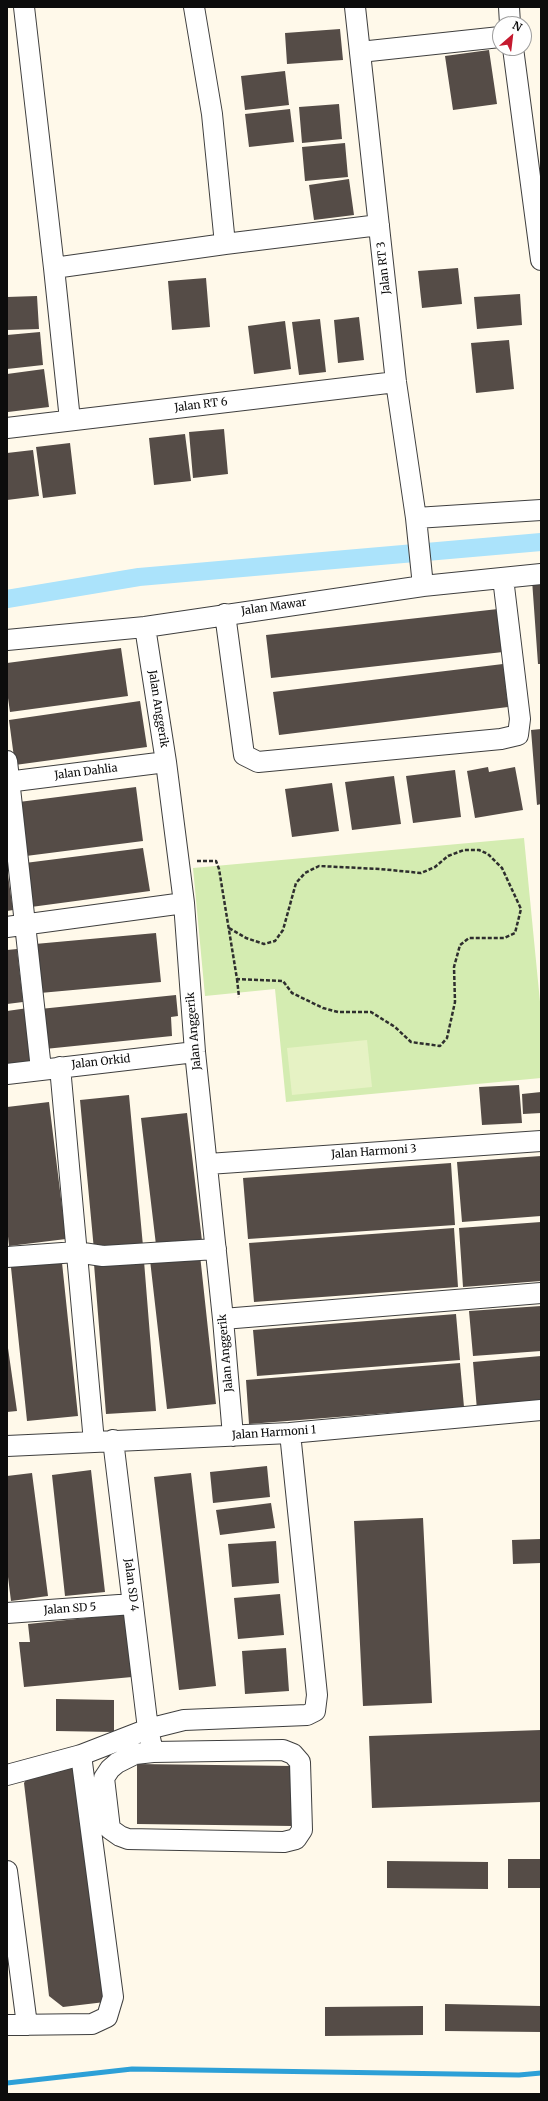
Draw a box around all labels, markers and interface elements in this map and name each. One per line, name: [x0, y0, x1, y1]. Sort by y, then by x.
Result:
north arrow: [492, 16, 532, 56]
text: N: [510, 18, 524, 35]
street label: Jalan RT 3: [375, 241, 393, 295]
street label: Jalan RT 6: [174, 395, 228, 415]
street label: Jalan Mawar: [241, 596, 307, 618]
street label: Jalan Anggerik: [145, 669, 171, 749]
street label: Jalan Dahlia: [54, 762, 118, 782]
street label: Jalan Anggerik: [184, 991, 204, 1071]
street label: Jalan Orkid: [71, 1052, 131, 1072]
street label: Jalan Harmoni 3: [331, 1142, 417, 1162]
street label: Jalan Anggerik: [216, 1313, 236, 1393]
street label: Jalan Harmoni 1: [232, 1423, 316, 1443]
street label: Jalan SD 4: [121, 1558, 141, 1612]
street label: Jalan SD 5: [43, 1601, 97, 1617]

